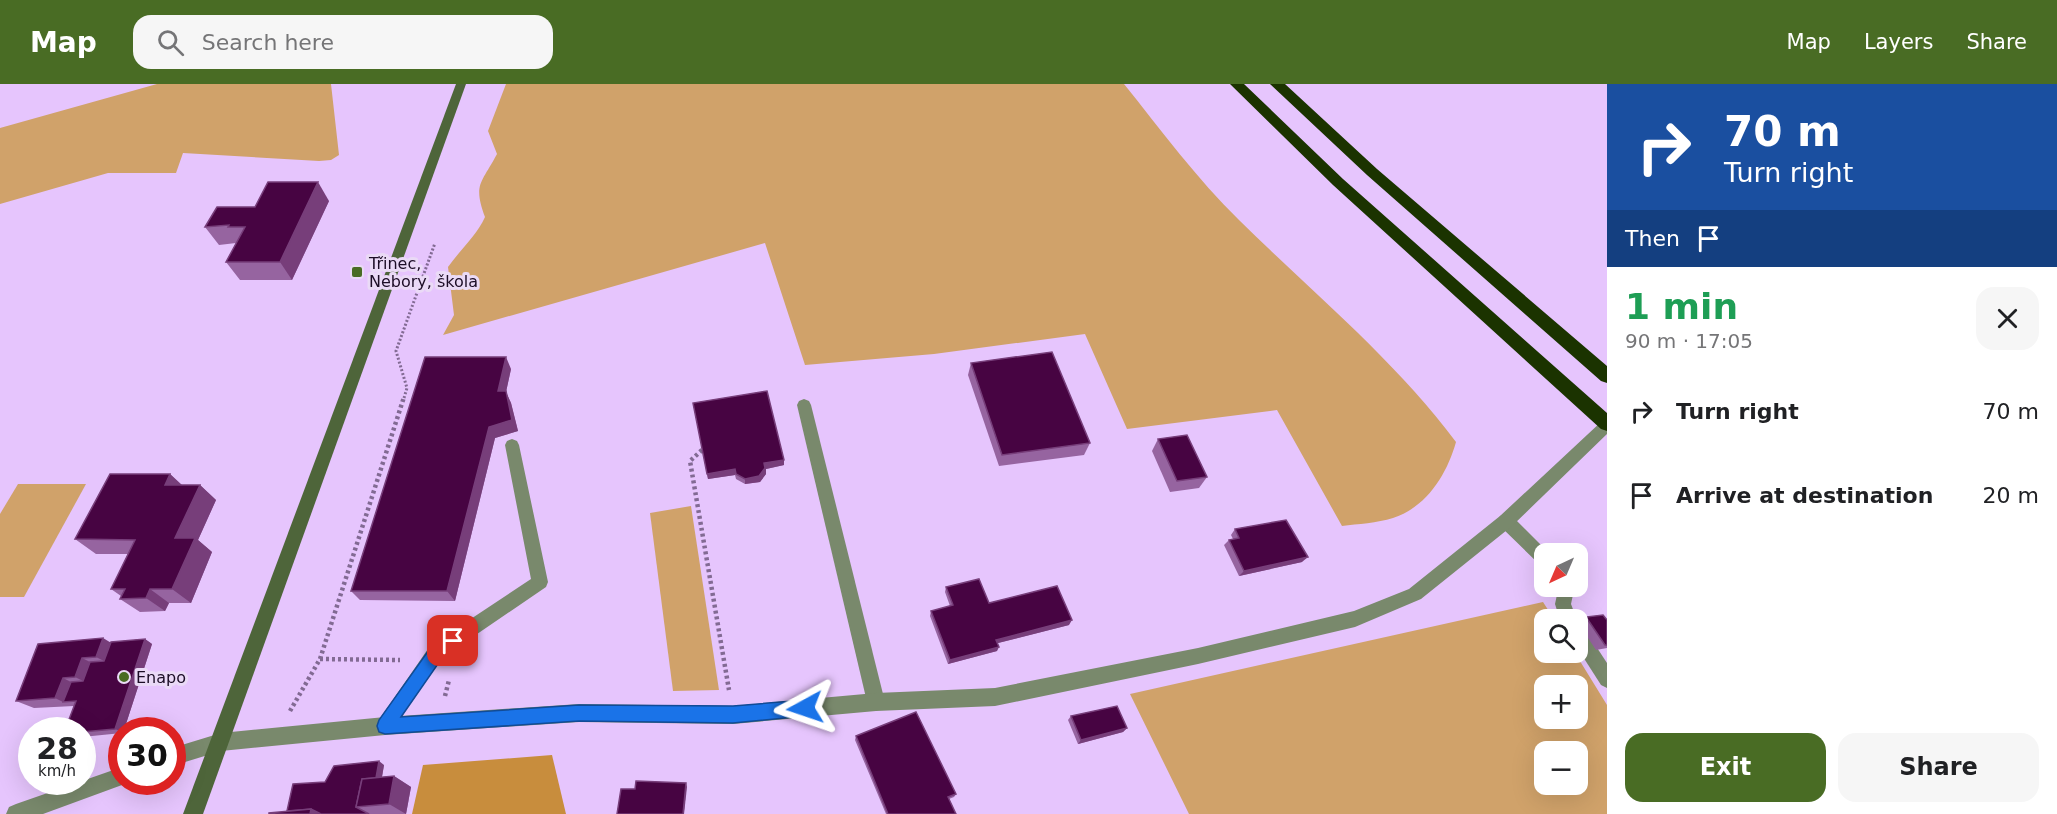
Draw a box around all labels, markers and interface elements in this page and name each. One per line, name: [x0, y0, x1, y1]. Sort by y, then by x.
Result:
search box: [133, 15, 553, 69]
text: Map: [30, 26, 97, 59]
icon: search: [154, 26, 187, 59]
text: Search here: [202, 30, 334, 55]
text: Map: [1787, 30, 1831, 54]
text: Layers: [1864, 30, 1933, 54]
text: Share: [1966, 30, 2027, 54]
text: 70 m: [1724, 107, 1841, 156]
icon: right: [1625, 108, 1703, 186]
text: Turn right: [1724, 157, 1853, 188]
icon: arrive: [1692, 222, 1725, 255]
text: Then: [1625, 226, 1680, 251]
place label: Třinec, Nebory, škola: [368, 254, 478, 291]
marker: Třinec, Nebory, škola: [350, 265, 364, 279]
text: 1 min: [1625, 286, 1738, 327]
button: close: [1976, 287, 2039, 350]
text: 90 m · 17:05: [1625, 329, 1753, 353]
icon: right: [1625, 395, 1658, 428]
text: Turn right: [1676, 399, 1799, 424]
text: 70 m: [1983, 399, 2039, 424]
icon: arrive: [1625, 479, 1658, 512]
text: Arrive at destination: [1676, 483, 1933, 508]
text: 20 m: [1983, 483, 2039, 508]
north arrow: [1534, 543, 1588, 597]
map controls: [1534, 543, 1588, 795]
button: search: [1534, 609, 1588, 663]
pin: [427, 615, 478, 666]
icon: arrive: [436, 624, 469, 657]
place label: Enapo: [136, 668, 186, 687]
marker: Enapo: [117, 670, 131, 684]
button: +: [1534, 675, 1588, 729]
position arrow: [773, 676, 837, 740]
speed limit sign: 30: [108, 717, 186, 795]
text: 28: [36, 731, 78, 766]
button: Exit: [1625, 733, 1826, 802]
button: Share: [1838, 733, 2039, 802]
button: −: [1534, 741, 1588, 795]
text: km/h: [38, 762, 76, 780]

